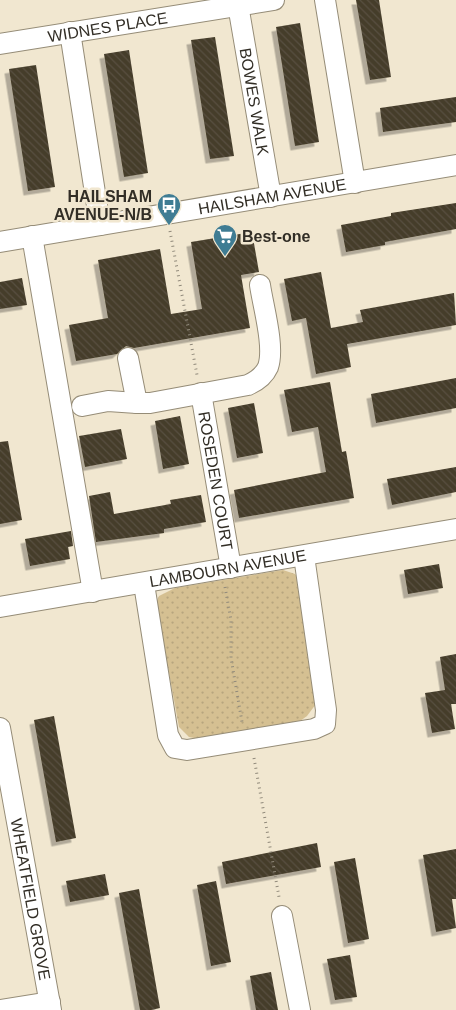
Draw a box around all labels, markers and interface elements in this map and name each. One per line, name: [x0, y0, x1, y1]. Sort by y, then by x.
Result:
street label: WIDNES PLACE: [47, 9, 169, 45]
street label: BOWES WALK: [237, 47, 272, 157]
street label: HAILSHAM AVENUE: [197, 176, 348, 217]
place label: HAILSHAM AVENUE-N/B: [54, 188, 152, 223]
bus stop icon: HAILSHAM AVENUE-N/B: [156, 192, 182, 226]
supermarket icon: Best-one: [212, 223, 238, 257]
place label: Best-one: [242, 228, 311, 245]
street label: ROSEDEN COURT: [195, 410, 236, 552]
street label: LAMBOURN AVENUE: [148, 547, 308, 590]
street label: WHEATFIELD GROVE: [7, 817, 53, 982]

